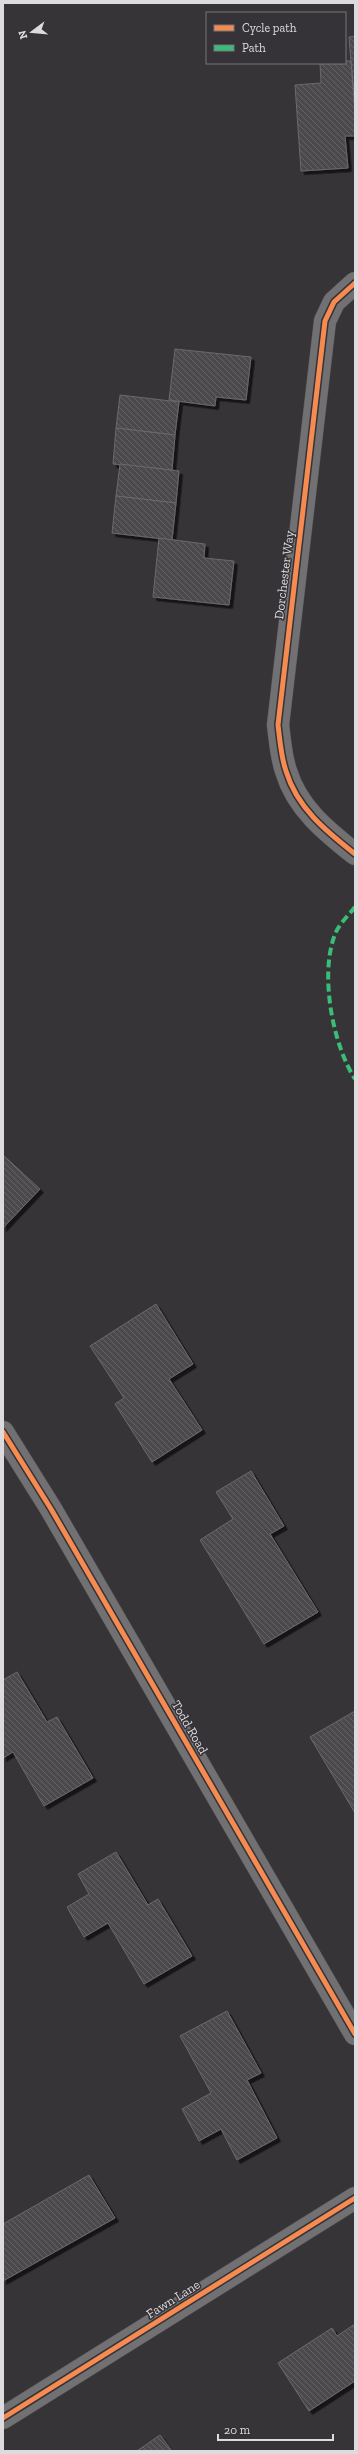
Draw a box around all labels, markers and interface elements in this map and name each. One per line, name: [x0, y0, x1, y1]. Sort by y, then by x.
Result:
north arrow: [12, 12, 52, 52]
legend: [206, 12, 346, 64]
text: Cycle path: [242, 21, 297, 35]
text: N: [15, 28, 30, 40]
text: Path: [242, 41, 266, 55]
street label: Dorchester Way: [271, 529, 297, 620]
street label: Todd Road: [169, 1698, 211, 1756]
street label: Fawn Lane: [143, 2277, 203, 2321]
scale bar: [218, 2416, 333, 2442]
text: 20 m: [224, 2423, 251, 2437]

